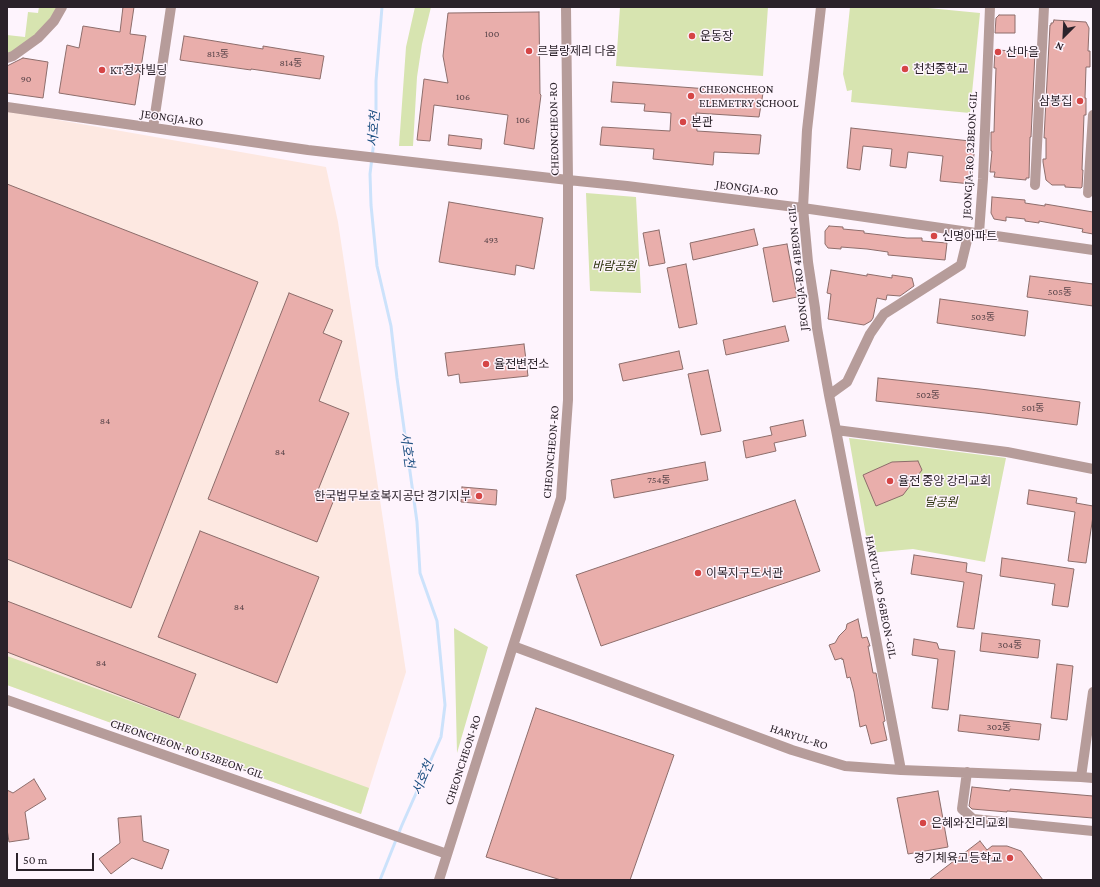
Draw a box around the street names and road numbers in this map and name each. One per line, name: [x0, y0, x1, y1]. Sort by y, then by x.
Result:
street label: CHEONCHEON-RO: [546, 82, 562, 176]
street label: JEONGJA-RO 32BEON-GIL: [959, 91, 981, 219]
street label: JEONGJA-RO: [140, 106, 204, 130]
street label: JEONGJA-RO: [715, 177, 779, 199]
street label: JEONGJA-RO 41BEON-GIL: [784, 205, 812, 331]
street label: CHEONCHEON-RO: [540, 405, 562, 499]
street label: HARYUL-RO 56BEON-GIL: [862, 534, 900, 660]
street label: CHEONCHEON-RO: [442, 713, 484, 807]
street label: CHEONCHEON-RO 152BEON-GIL: [108, 716, 266, 782]
street label: HARYUL-RO: [768, 721, 830, 753]

